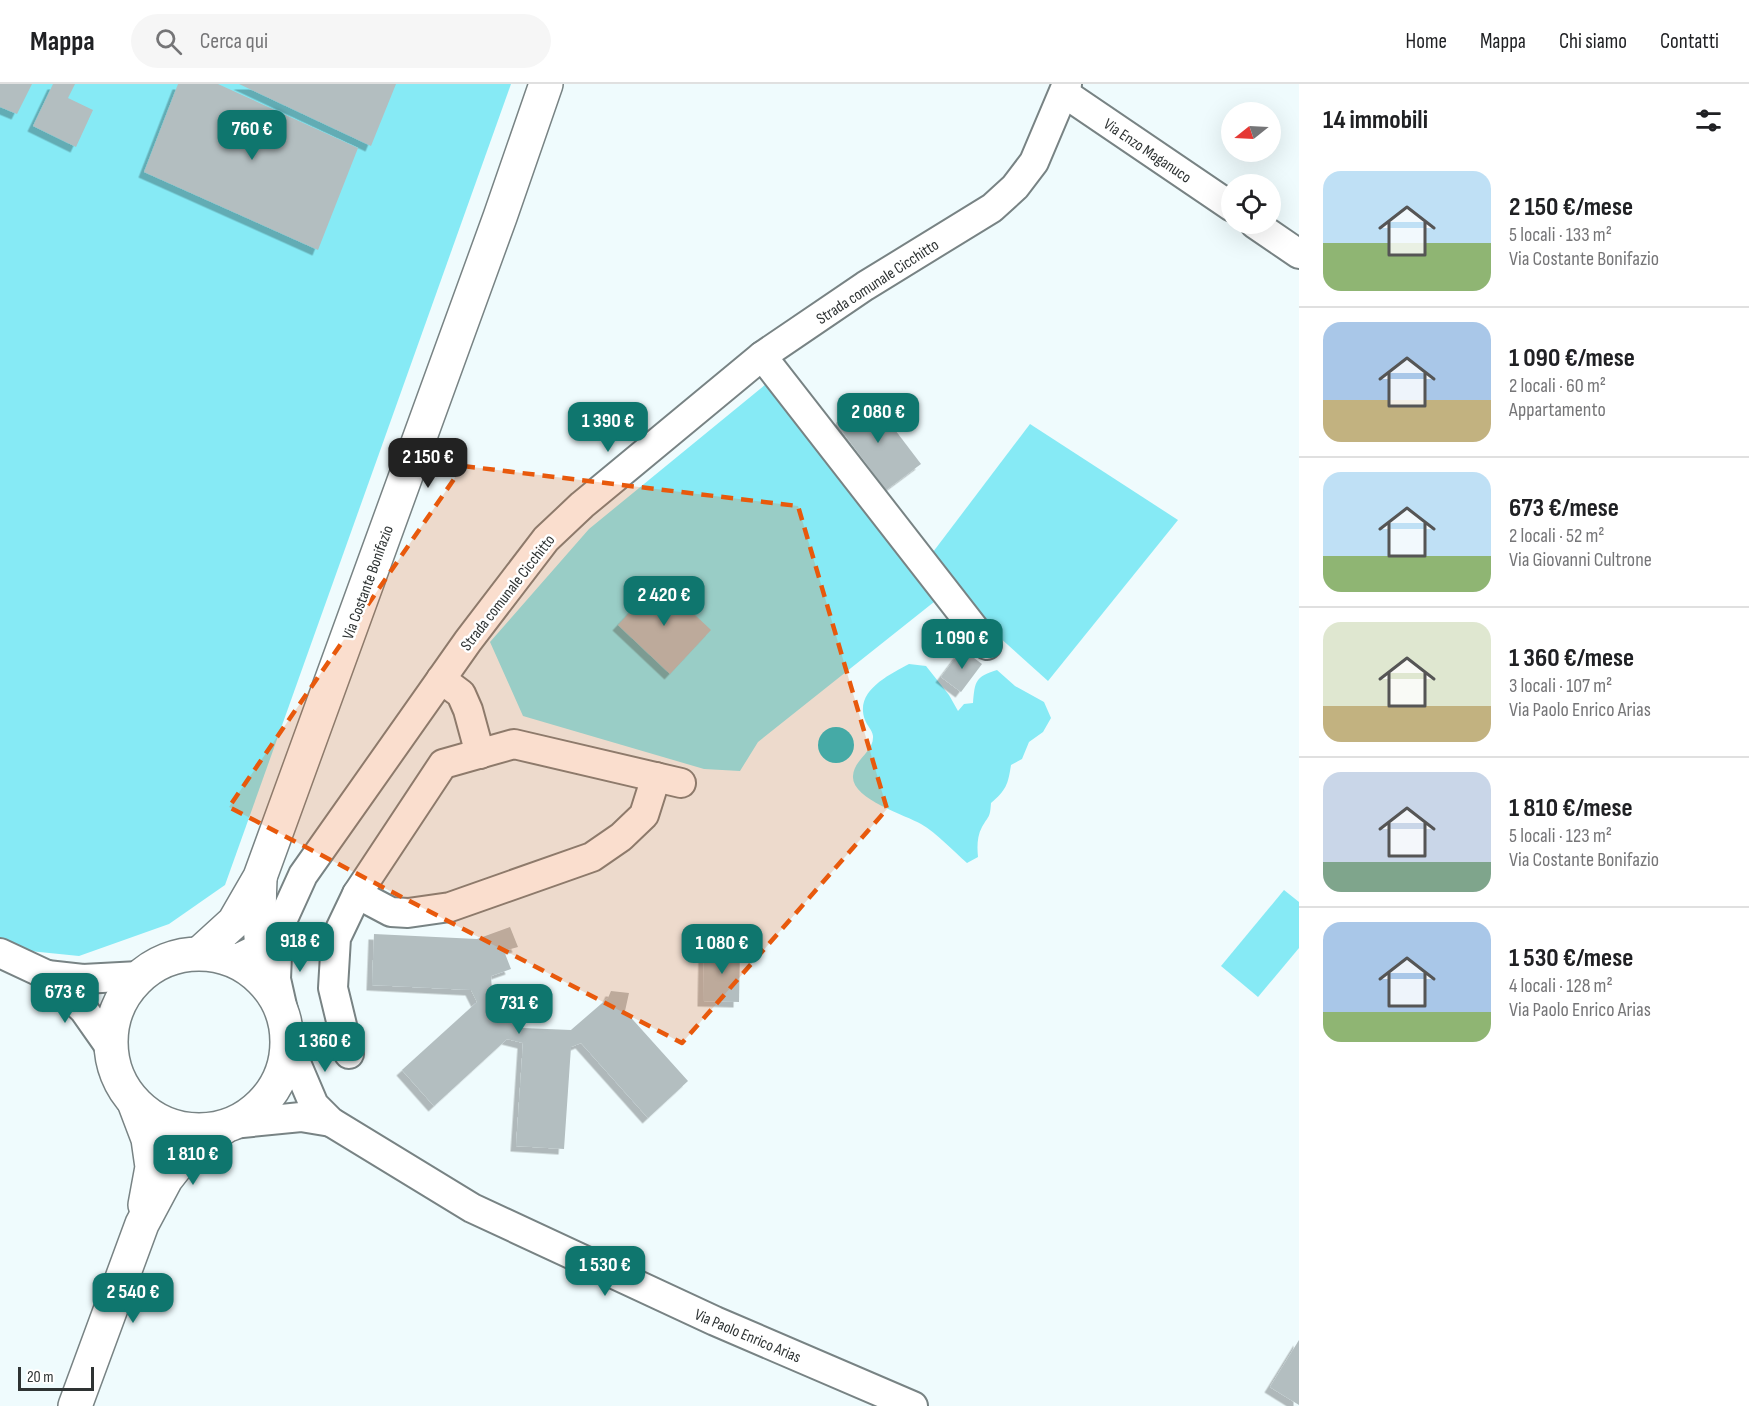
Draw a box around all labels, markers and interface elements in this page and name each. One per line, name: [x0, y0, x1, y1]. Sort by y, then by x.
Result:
search box: [131, 14, 551, 68]
text: Mappa: [30, 25, 95, 58]
icon: search: [152, 25, 185, 58]
text: Cerca qui: [200, 28, 268, 55]
text: Home: [1406, 29, 1447, 54]
text: Mappa: [1480, 29, 1526, 54]
text: Chi siamo: [1559, 29, 1627, 54]
text: Contatti: [1660, 29, 1719, 54]
north arrow: [1221, 102, 1281, 162]
map controls: [1221, 102, 1281, 234]
icon: filters: [1692, 104, 1725, 137]
text: 14 immobili: [1323, 105, 1428, 136]
pin: 760 €: [210, 110, 294, 161]
street label: Via Enzo Maganuco: [1100, 115, 1195, 188]
text: 760 €: [232, 117, 273, 141]
button: locate: [1221, 174, 1281, 234]
text: 2 150 €/mese: [1509, 192, 1633, 223]
icon: home: [1371, 195, 1443, 267]
text: 5 locali · 133 m²: [1509, 223, 1612, 247]
street label: Strada comunale Cicchitto: [813, 236, 943, 329]
text: Via Costante Bonifazio: [1509, 247, 1659, 271]
text: 1 090 €/mese: [1509, 343, 1635, 374]
icon: home: [1371, 346, 1443, 418]
text: 2 locali · 60 m²: [1509, 374, 1606, 398]
pin: 2 080 €: [823, 393, 933, 444]
text: Appartamento: [1509, 398, 1606, 422]
text: 2 080 €: [851, 400, 905, 424]
pin: 1 390 €: [553, 402, 663, 453]
text: 1 390 €: [582, 409, 634, 433]
pin: 2 150 €: [373, 438, 483, 489]
text: 2 150 €: [402, 445, 454, 469]
text: 673 €/mese: [1509, 493, 1619, 524]
icon: home: [1371, 496, 1443, 568]
street label: Via Costante Bonifazio: [339, 523, 398, 642]
text: 2 locali · 52 m²: [1509, 524, 1605, 548]
street label: Strada comunale Cicchitto: [457, 531, 559, 655]
text: Via Giovanni Cultrone: [1509, 548, 1652, 572]
pin: 2 420 €: [609, 576, 719, 627]
text: 2 420 €: [638, 583, 690, 607]
pin: 1 090 €: [907, 619, 1017, 670]
text: 1 090 €: [936, 626, 988, 650]
text: 1 360 €/mese: [1509, 643, 1634, 674]
icon: home: [1371, 646, 1443, 718]
text: 3 locali · 107 m²: [1509, 674, 1612, 698]
text: Via Paolo Enrico Arias: [1509, 698, 1651, 722]
text: 1 810 €/mese: [1509, 793, 1633, 824]
icon: home: [1371, 796, 1443, 868]
text: 5 locali · 123 m²: [1509, 824, 1612, 848]
text: Via Costante Bonifazio: [1509, 848, 1659, 872]
pin: 918 €: [258, 922, 342, 973]
pin: 1 080 €: [667, 924, 777, 975]
text: 918 €: [280, 929, 320, 953]
text: 1 080 €: [696, 931, 748, 955]
text: 1 530 €/mese: [1509, 943, 1633, 974]
icon: home: [1371, 946, 1443, 1018]
pin: 673 €: [23, 973, 107, 1024]
text: 4 locali · 128 m²: [1509, 974, 1613, 998]
text: 673 €: [45, 980, 85, 1004]
pin: 731 €: [477, 984, 561, 1035]
text: 731 €: [500, 991, 538, 1015]
text: Via Paolo Enrico Arias: [1509, 998, 1651, 1022]
pin: 1 360 €: [270, 1022, 380, 1073]
text: 1 360 €: [299, 1029, 351, 1053]
pin: 1 810 €: [138, 1135, 248, 1186]
text: 1 810 €: [167, 1142, 219, 1166]
pin: 1 530 €: [550, 1246, 660, 1297]
text: 1 530 €: [579, 1253, 631, 1277]
pin: 2 540 €: [78, 1273, 188, 1324]
text: 2 540 €: [107, 1280, 159, 1304]
street label: Via Paolo Enrico Arias: [691, 1305, 804, 1367]
scale bar: [18, 1364, 94, 1392]
text: 20 m: [27, 1368, 54, 1387]

